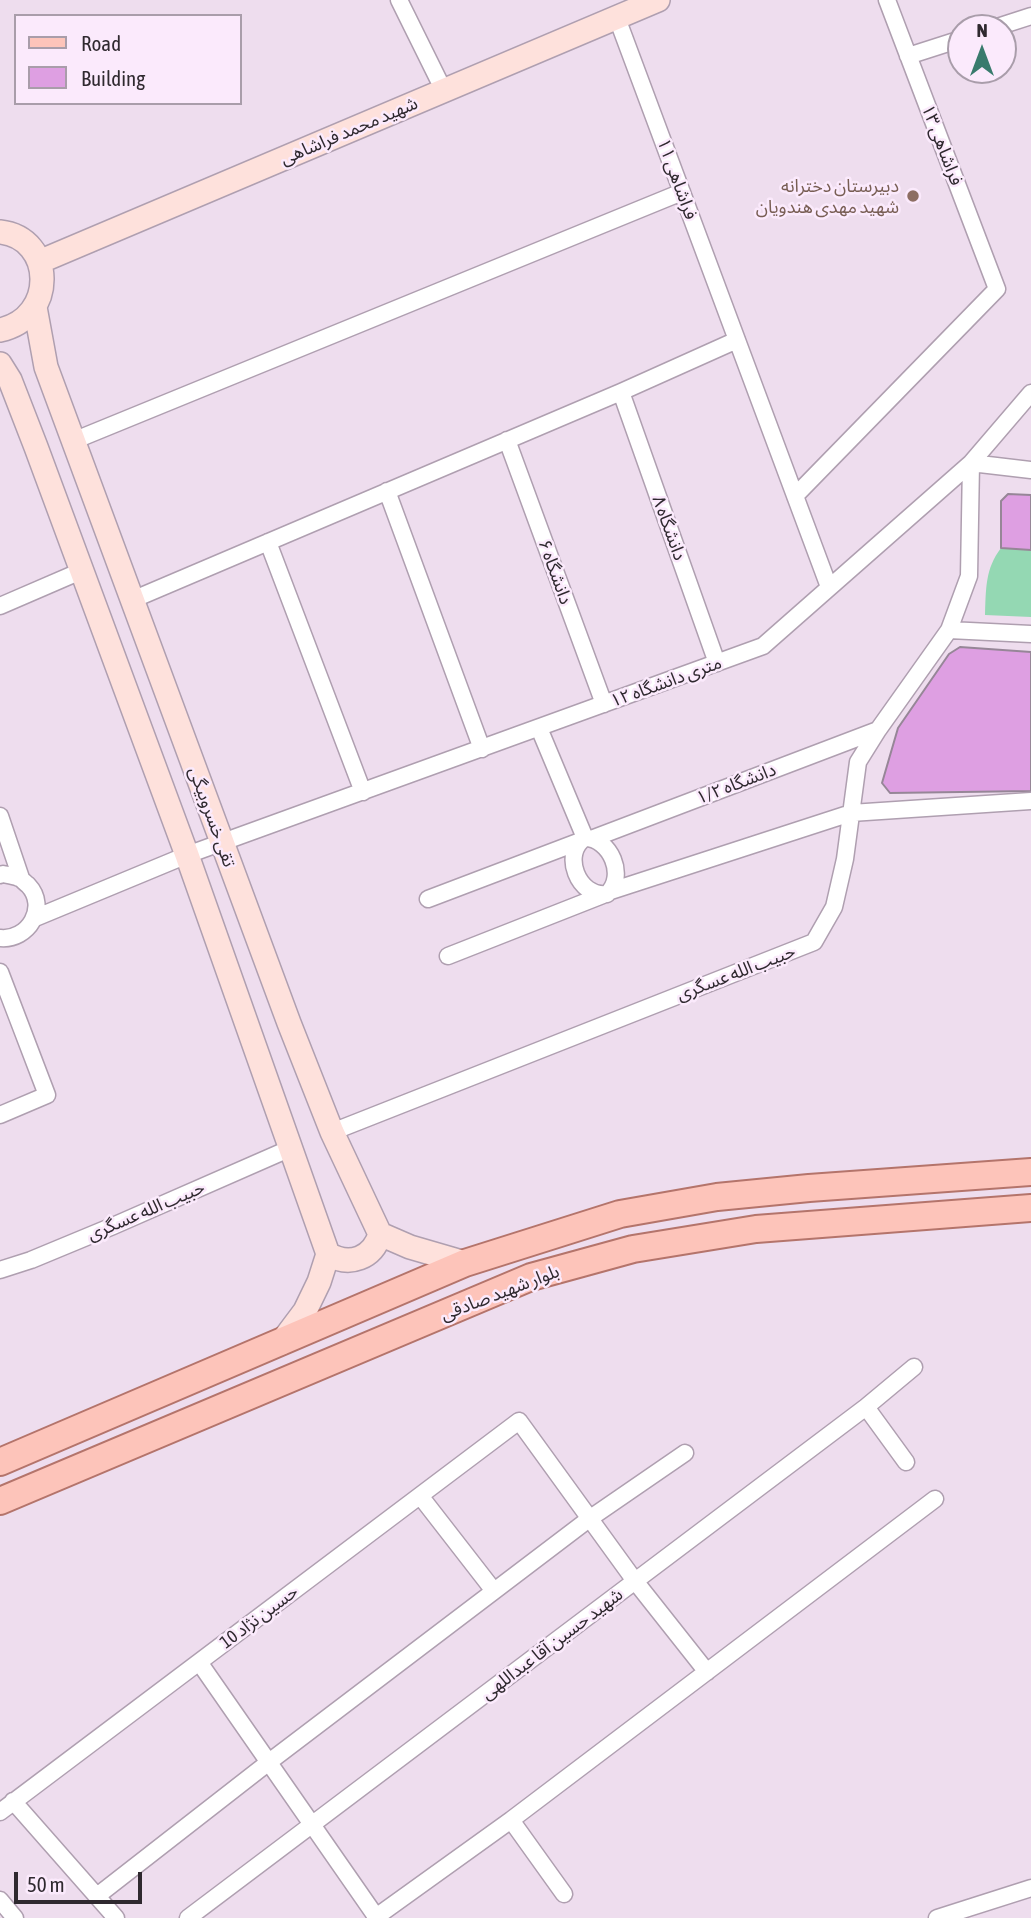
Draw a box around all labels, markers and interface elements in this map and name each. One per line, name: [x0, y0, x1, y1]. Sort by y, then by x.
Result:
legend: [14, 14, 242, 105]
north arrow: [947, 14, 1017, 84]
text: N: [976, 19, 988, 41]
text: Road: [81, 31, 121, 55]
text: Building: [81, 66, 145, 90]
street label: شهید محمد فراشاهی: [277, 92, 421, 170]
street label: فراشاهی ۱۳: [917, 101, 967, 189]
street label: فراشاهی ۱۱: [652, 135, 702, 223]
place label: دبیرستان دخترانه شهید مهدی هندویان: [756, 175, 899, 218]
marker: دبیرستان دخترانه شهید مهدی هندویان: [905, 188, 921, 204]
street label: دانشگاه ۸: [647, 493, 691, 563]
street label: دانشگاه ۶: [533, 537, 577, 607]
street label: ۱۲ متری دانشگاه: [607, 652, 725, 712]
street label: دانشگاه ۱/۲: [693, 759, 779, 809]
street label: تقی خسروبیگی: [184, 764, 240, 870]
street label: حبیب الله عسگری: [674, 940, 798, 1006]
street label: حبیب الله عسگری: [84, 1177, 208, 1245]
street label: بلوار شهید صادقی: [438, 1260, 562, 1326]
street label: حسین نژاد 10: [216, 1581, 302, 1653]
street label: شهید حسین آقا عبداللهی: [477, 1584, 627, 1704]
scale bar: [18, 1858, 145, 1902]
text: 50 m: [27, 1872, 65, 1896]

